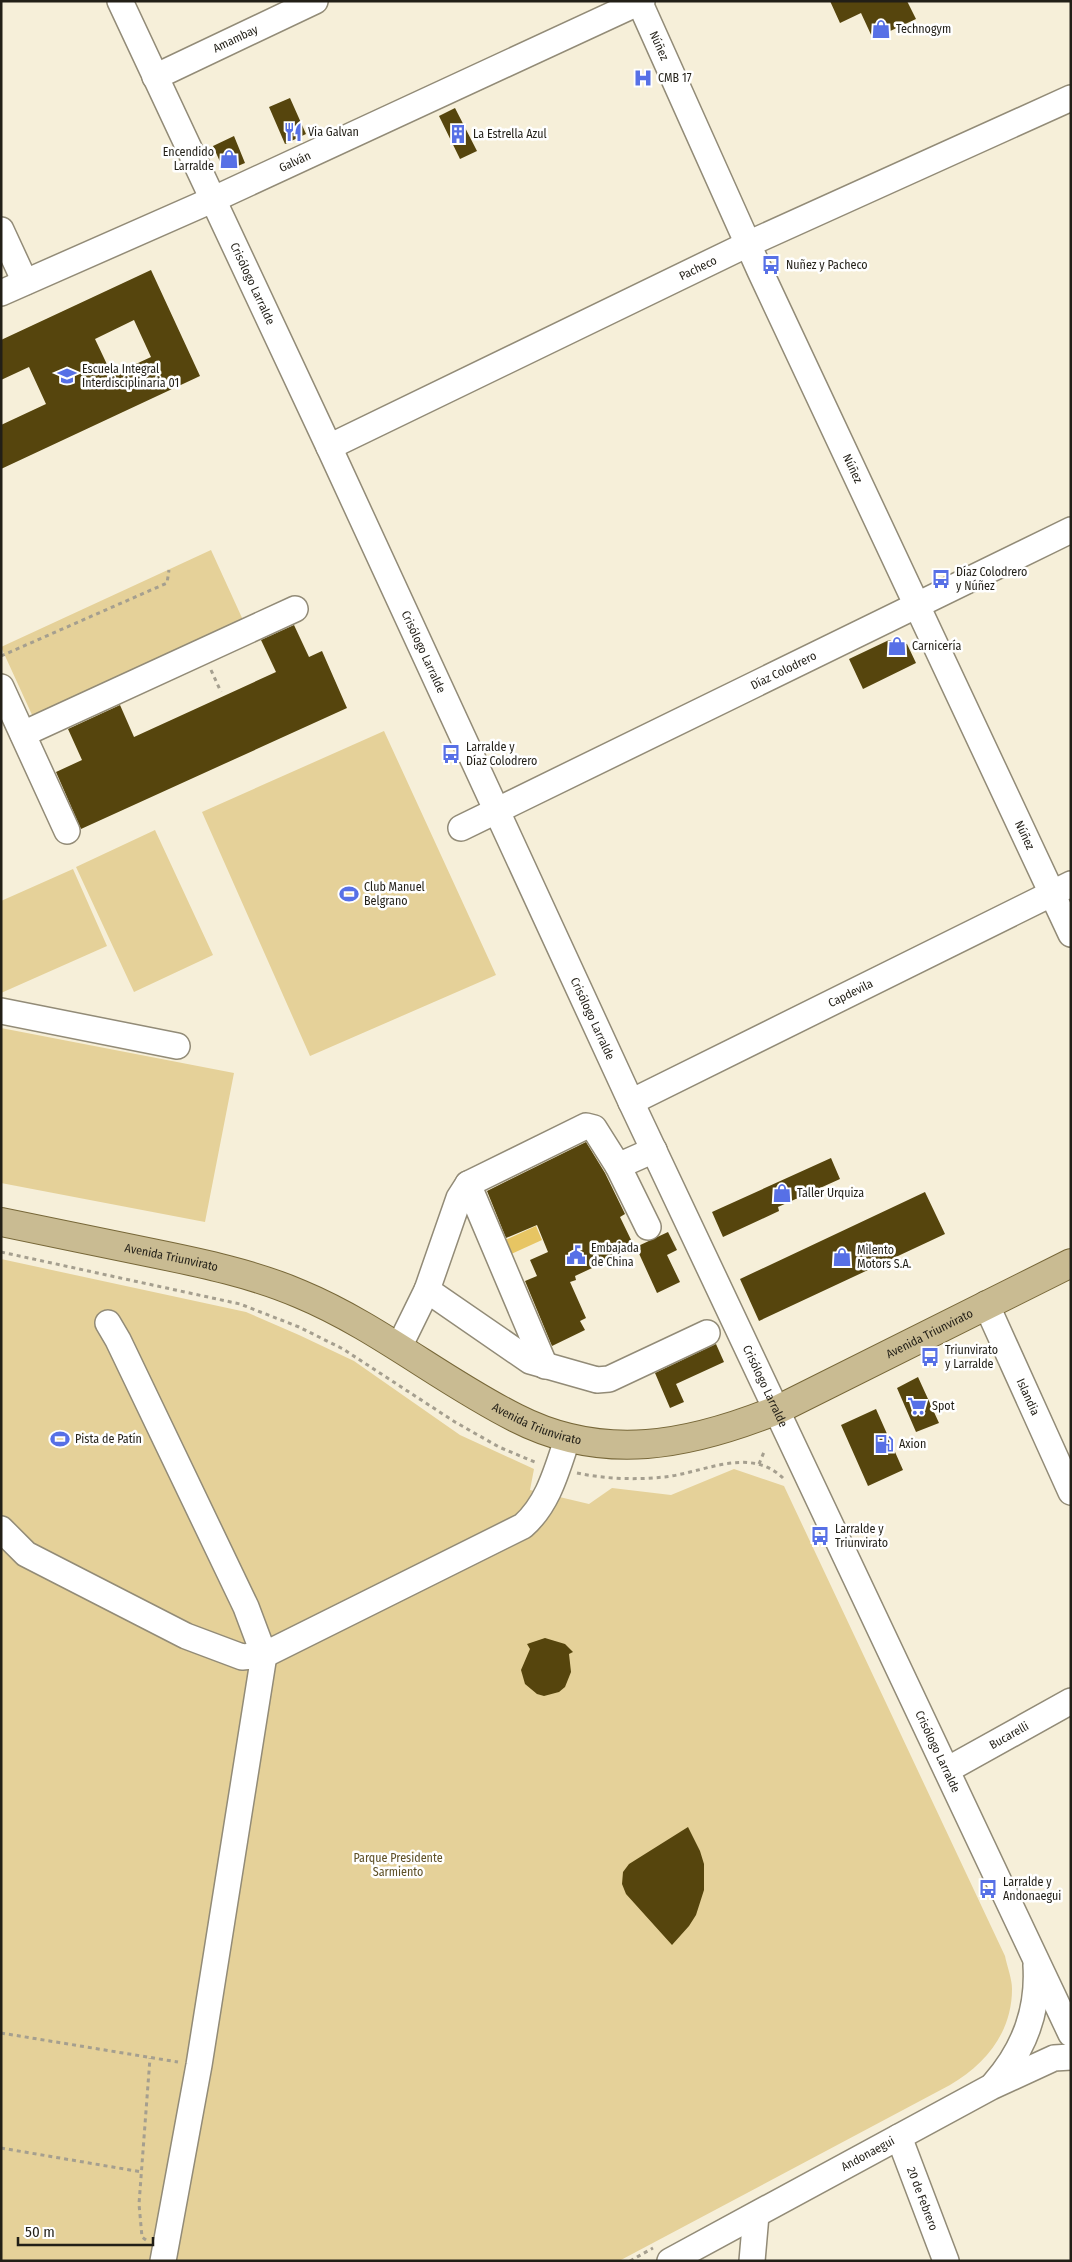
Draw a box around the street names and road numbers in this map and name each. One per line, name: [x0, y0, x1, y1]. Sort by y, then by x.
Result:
street label: Amambay: [211, 22, 261, 55]
street label: Núñez: [646, 29, 672, 63]
street label: Galván: [277, 148, 313, 175]
street label: Crisólogo Larralde: [227, 240, 278, 327]
street label: Pacheco: [677, 253, 719, 283]
street label: Núñez: [840, 452, 866, 485]
street label: Crisólogo Larralde: [398, 608, 448, 695]
street label: Díaz Colodrero: [748, 648, 819, 692]
street label: Núñez: [1012, 818, 1038, 852]
street label: Crisólogo Larralde: [568, 975, 618, 1062]
street label: Capdevila: [826, 976, 875, 1010]
street label: Avenida Triunvirato: [124, 1241, 220, 1274]
street label: Avenida Triunvirato: [884, 1306, 975, 1361]
street label: Crisólogo Larralde: [740, 1343, 790, 1429]
street label: Islandia: [1014, 1376, 1042, 1418]
street label: Avenida Triunvirato: [490, 1400, 583, 1447]
street label: Crisólogo Larralde: [912, 1708, 963, 1795]
street label: Bucarelli: [987, 1719, 1031, 1752]
street label: Andonaegui: [839, 2134, 897, 2174]
street label: 20 de Febrero: [904, 2165, 941, 2232]

